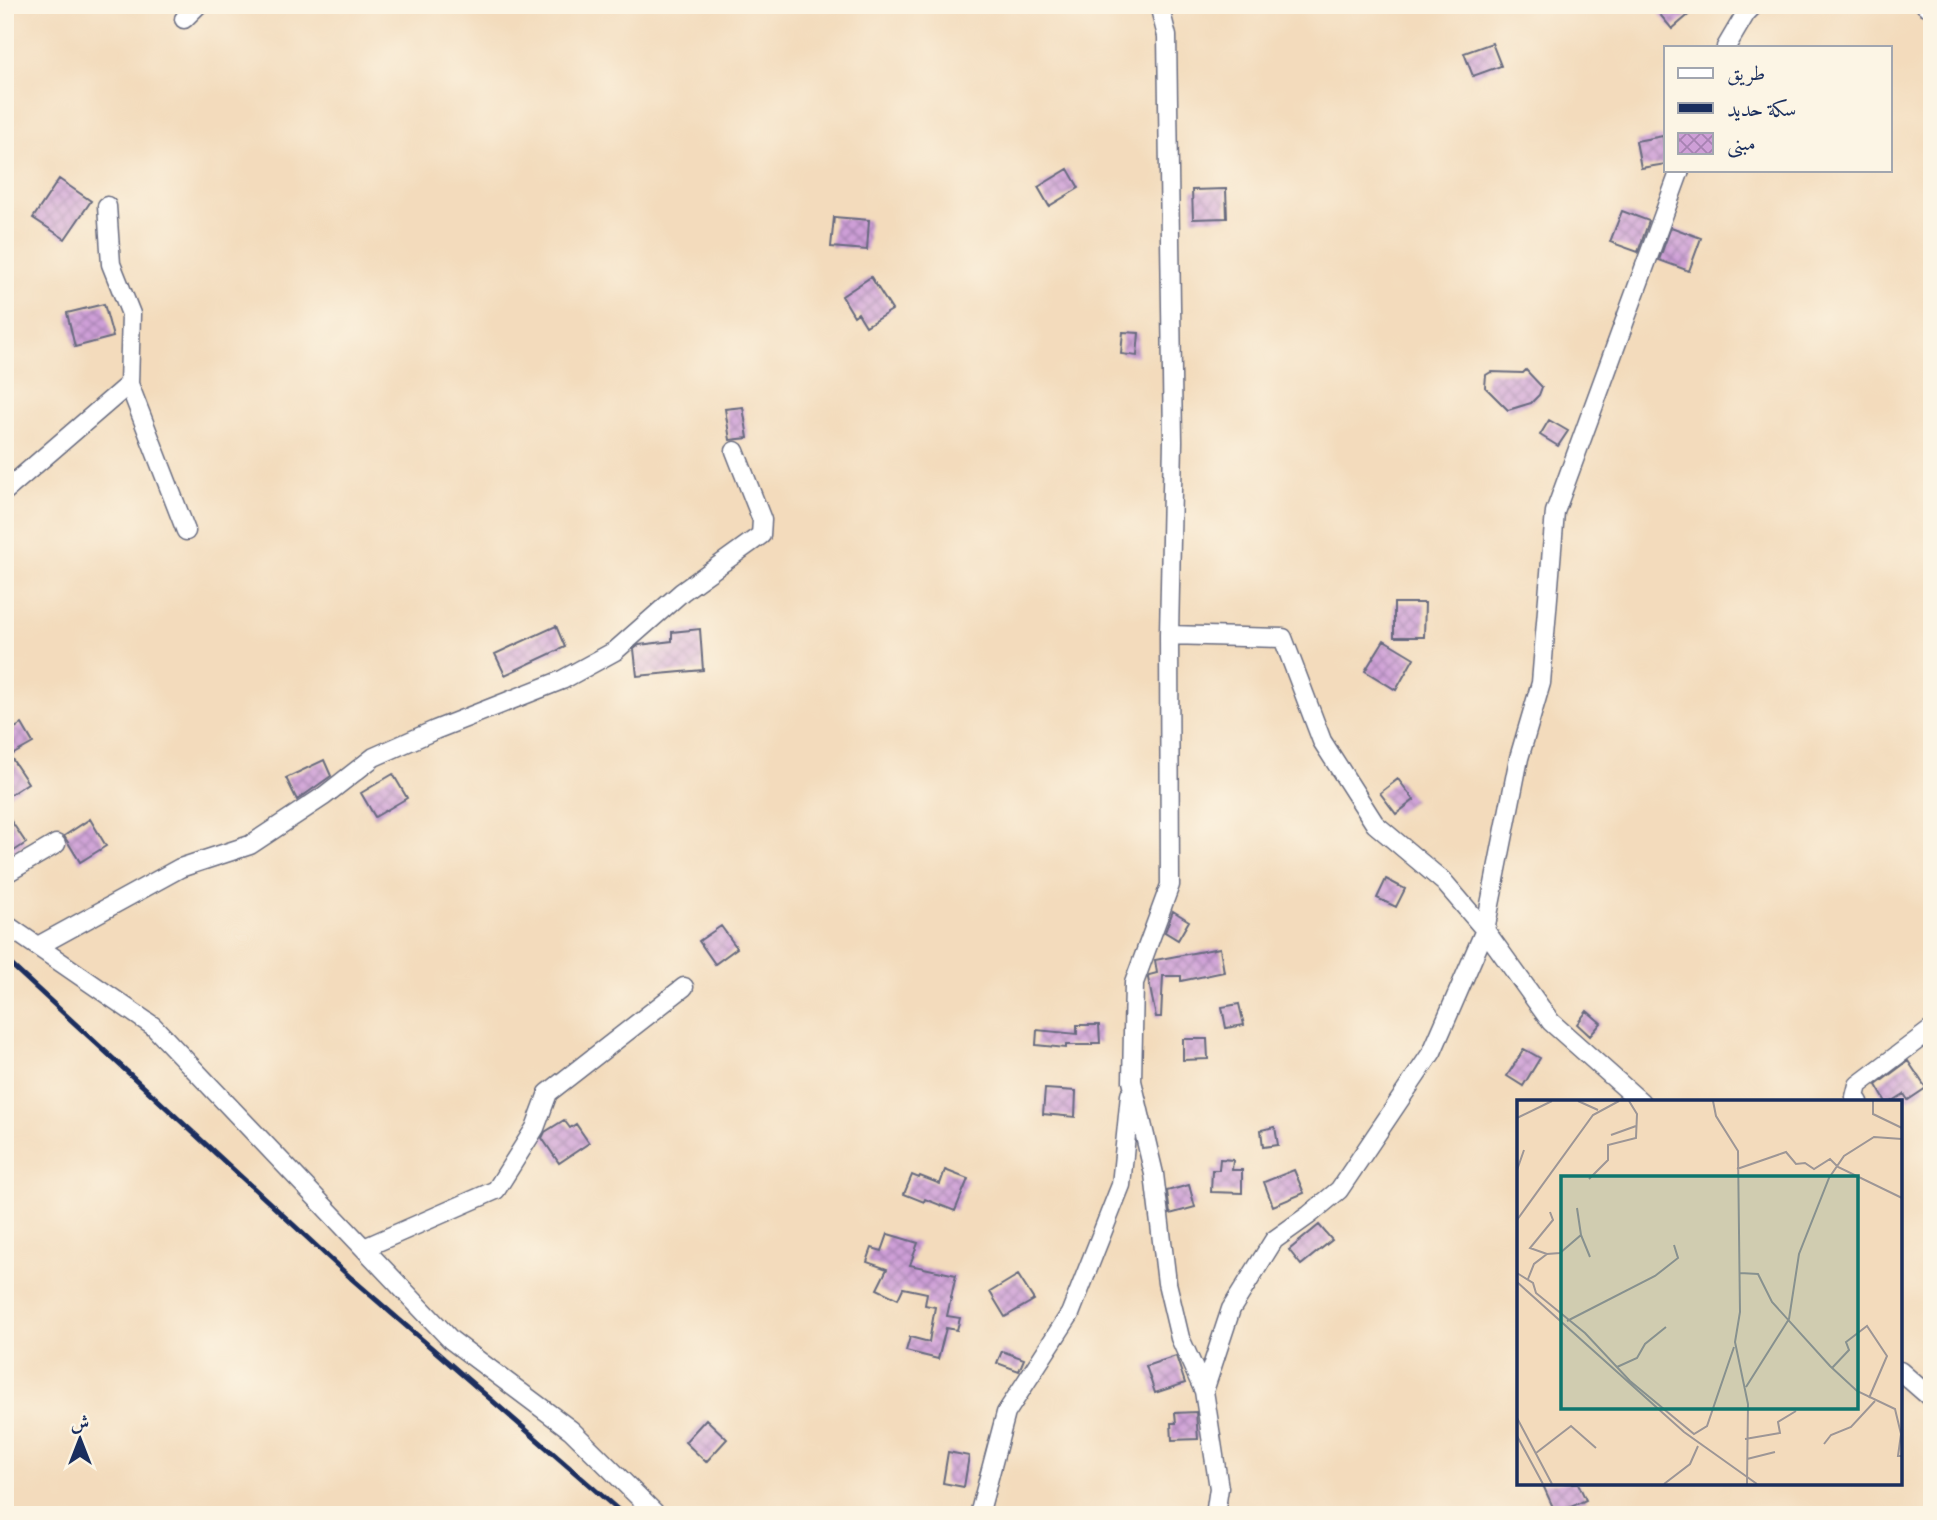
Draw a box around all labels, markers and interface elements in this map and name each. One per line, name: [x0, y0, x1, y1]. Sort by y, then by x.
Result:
legend: [1664, 46, 1892, 172]
text: طريق: [1727, 61, 1765, 87]
text: سكة حديد: [1727, 97, 1797, 123]
text: مبنى: [1727, 131, 1756, 158]
inset map: [1517, 1100, 1902, 1485]
north arrow: [46, 1404, 116, 1474]
text: ش: [71, 1412, 89, 1435]

